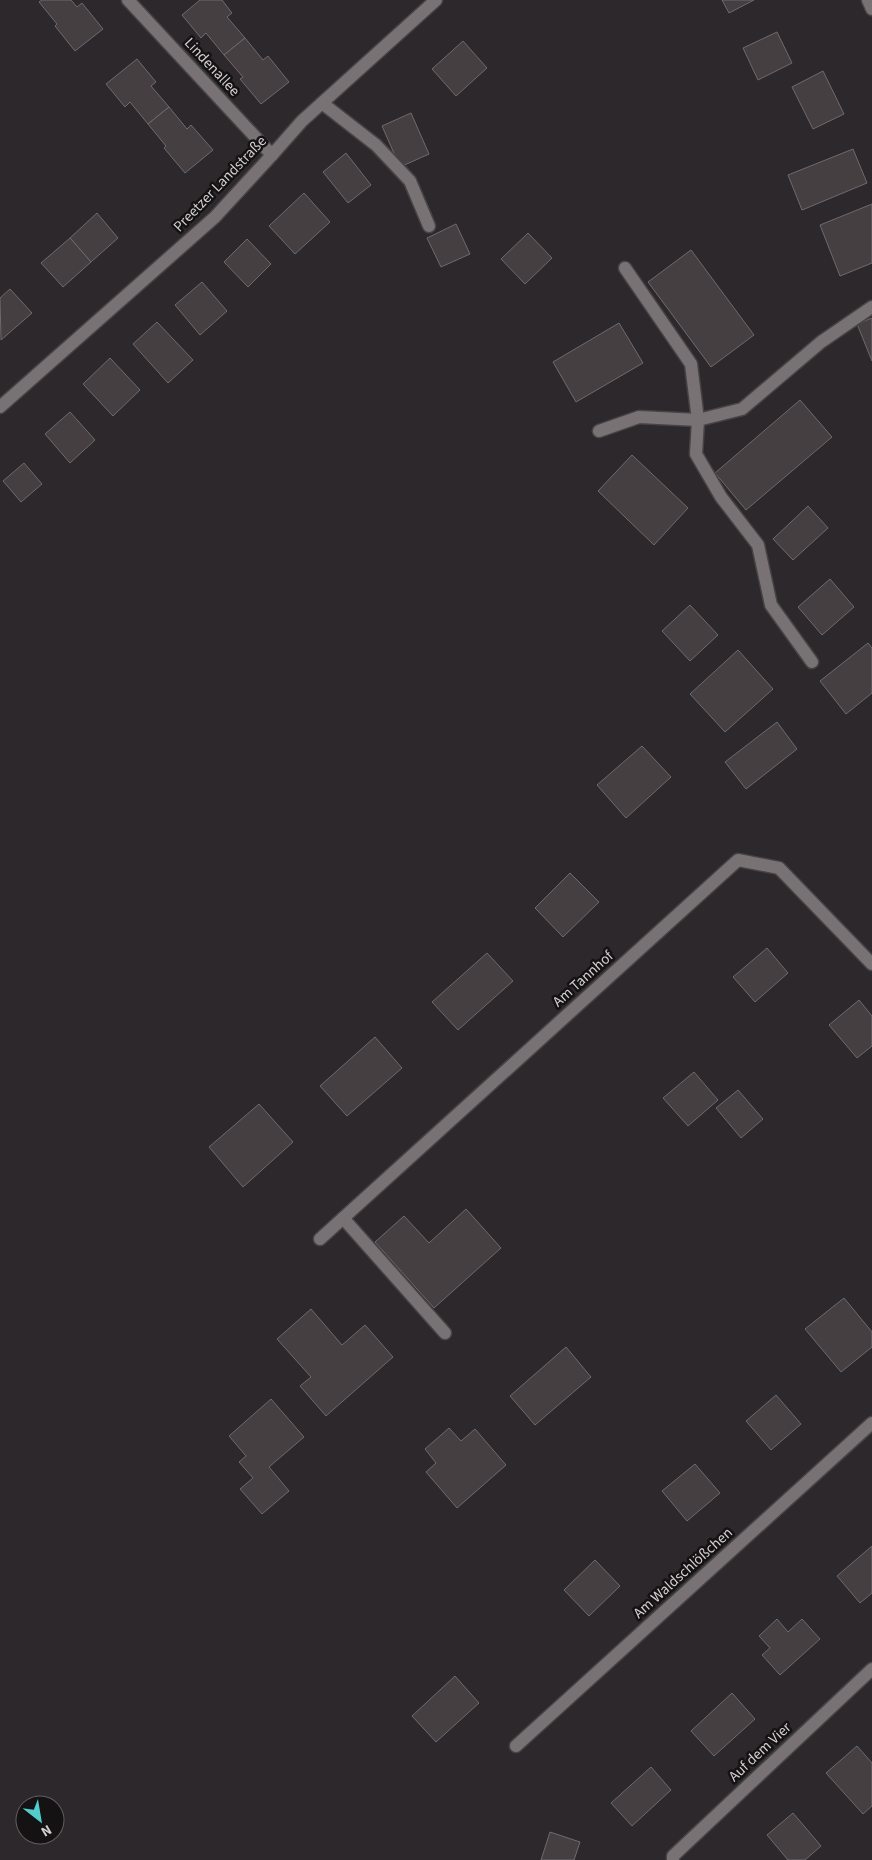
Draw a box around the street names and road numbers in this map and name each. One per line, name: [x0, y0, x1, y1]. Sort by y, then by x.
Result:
street label: Lindenallee: [179, 33, 245, 101]
street label: Preetzer Landstraße: [169, 131, 271, 237]
street label: Am Tannhof: [548, 946, 618, 1012]
street label: Am Waldschlößchen: [629, 1523, 737, 1623]
street label: Auf dem Vier: [724, 1717, 797, 1787]

